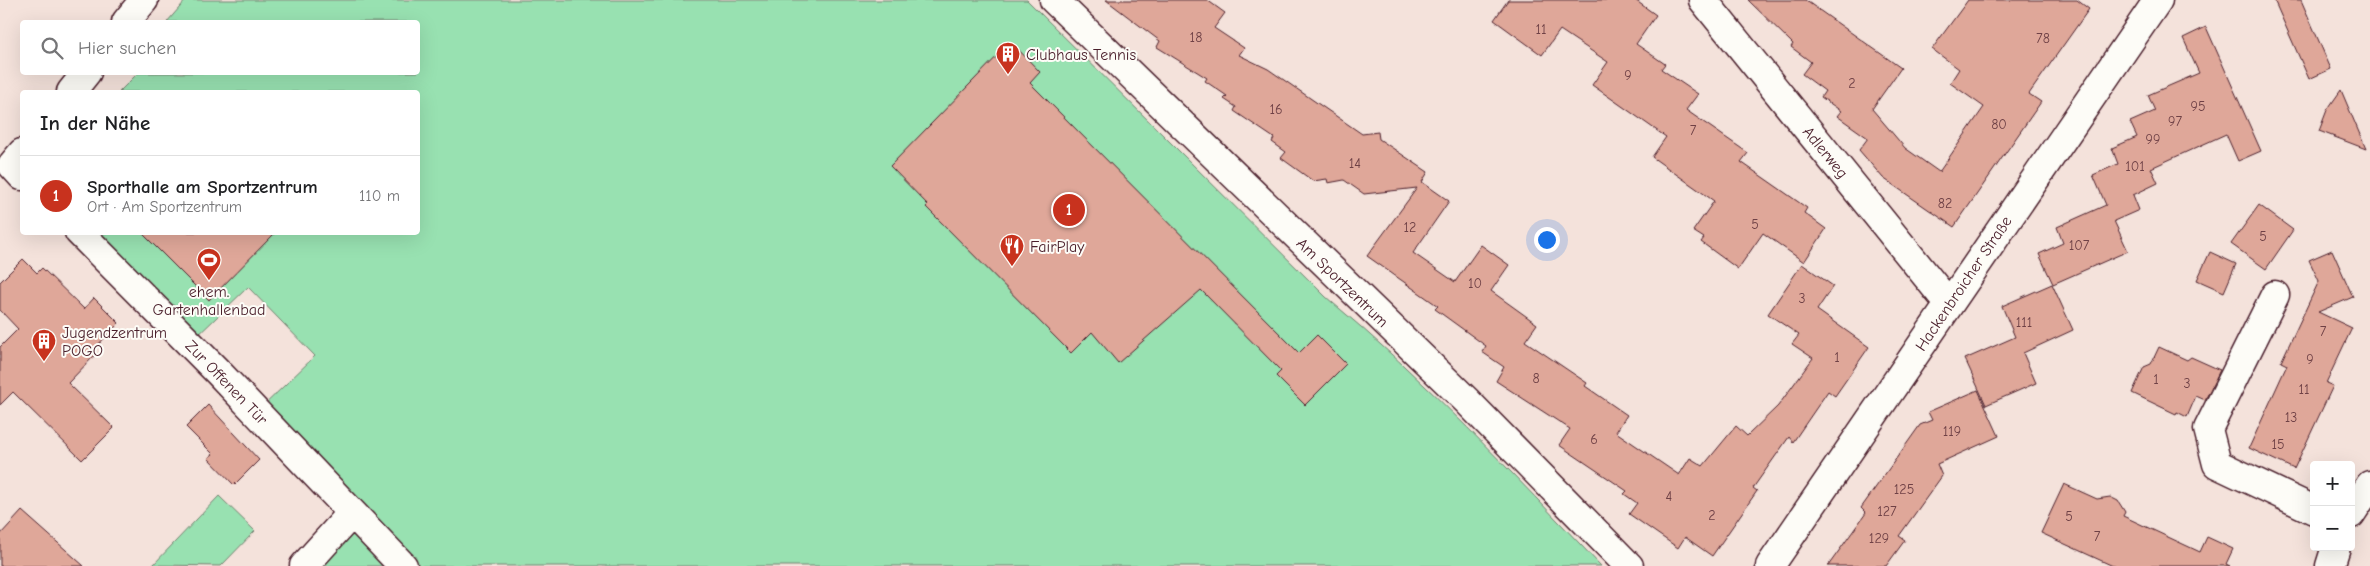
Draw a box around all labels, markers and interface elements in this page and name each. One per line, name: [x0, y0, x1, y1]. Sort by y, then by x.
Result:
search box: [20, 20, 420, 75]
house number: 11: [1535, 21, 1547, 38]
house number: 18: [1190, 29, 1202, 46]
house number: 78: [2036, 30, 2050, 47]
icon: search: [38, 34, 66, 62]
text: Hier suchen: [78, 37, 176, 59]
building icon: Clubhaus Tennis: [995, 41, 1021, 75]
place label: Clubhaus Tennis: [1026, 46, 1136, 64]
house number: 9: [1624, 67, 1632, 84]
house number: 2: [1848, 75, 1856, 92]
house number: 95: [2190, 98, 2206, 115]
house number: 16: [1269, 101, 1283, 118]
text: In der Nähe: [40, 111, 150, 135]
house number: 97: [2168, 113, 2182, 130]
house number: 80: [1991, 116, 2007, 133]
house number: 7: [1690, 122, 1697, 139]
street label: Adlerweg: [1799, 123, 1852, 182]
house number: 99: [2146, 131, 2160, 148]
house number: 14: [1349, 155, 1361, 172]
house number: 101: [2125, 158, 2145, 175]
text: Sporthalle am Sportzentrum: [87, 176, 318, 198]
text: 1: [53, 187, 59, 205]
text: 110 m: [359, 187, 400, 205]
pin: 1: [1053, 191, 1085, 229]
house number: 82: [1938, 195, 1952, 212]
text: Ort · Am Sportzentrum: [87, 198, 242, 216]
street label: Hackenbroicher Straße: [1912, 213, 2016, 354]
house number: 5: [1751, 216, 1759, 233]
house number: 12: [1404, 219, 1416, 236]
your location: [1534, 227, 1560, 253]
house number: 5: [2259, 228, 2267, 245]
restaurant icon: FairPlay: [999, 233, 1025, 267]
street label: Am Sportzentrum: [1293, 234, 1392, 331]
house number: 107: [2069, 237, 2090, 254]
place label: FairPlay: [1030, 238, 1085, 256]
sports icon: ehem. Gartenhallenbad: [196, 247, 222, 281]
house number: 10: [1468, 275, 1482, 292]
place label: ehem. Gartenhallenbad: [152, 283, 266, 319]
house number: 3: [1798, 290, 1806, 307]
house number: 111: [2016, 314, 2032, 331]
house number: 7: [2320, 323, 2327, 340]
place label: Jugendzentrum POGO: [62, 324, 167, 360]
building icon: Jugendzentrum POGO: [31, 328, 57, 362]
street label: Zur Offenen Tür: [182, 337, 271, 429]
house number: 1: [1834, 349, 1840, 366]
house number: 9: [2306, 351, 2314, 368]
house number: 8: [1532, 370, 1540, 387]
house number: 1: [2153, 371, 2159, 388]
house number: 3: [2183, 375, 2191, 392]
house number: 11: [2298, 381, 2310, 398]
house number: 13: [2285, 409, 2297, 426]
house number: 119: [1943, 423, 1961, 440]
house number: 6: [1590, 431, 1598, 448]
house number: 15: [2271, 436, 2285, 453]
map controls: [2310, 461, 2355, 551]
button: +: [2310, 461, 2355, 506]
house number: 125: [1894, 481, 1914, 498]
house number: 4: [1666, 488, 1673, 505]
house number: 127: [1877, 503, 1897, 520]
button: −: [2310, 506, 2355, 551]
house number: 2: [1708, 507, 1716, 524]
house number: 5: [2065, 508, 2073, 525]
house number: 7: [2094, 528, 2101, 545]
house number: 129: [1869, 530, 1889, 547]

